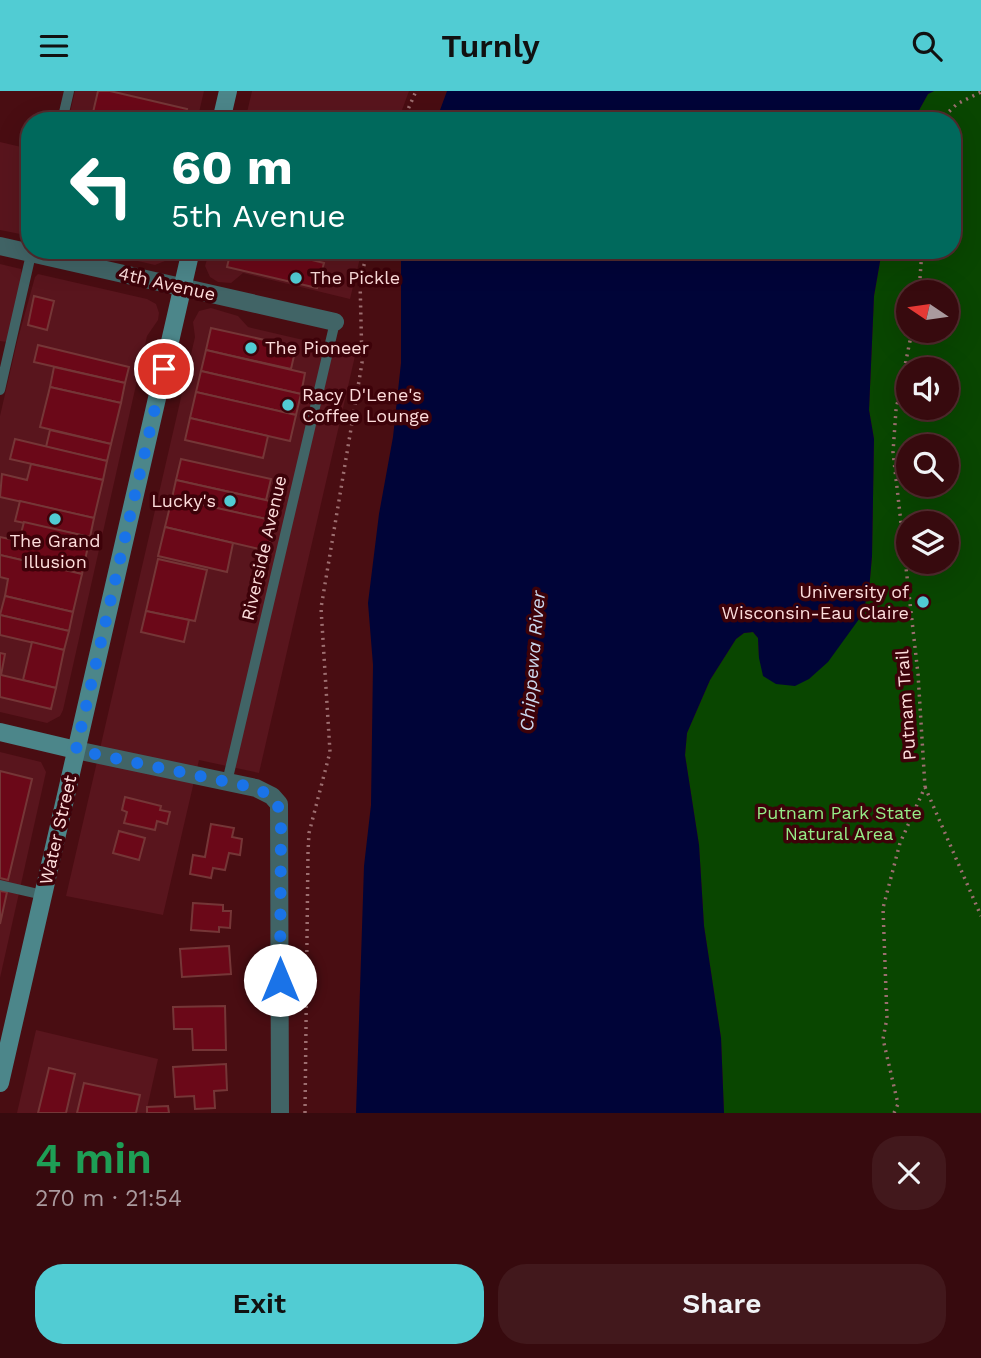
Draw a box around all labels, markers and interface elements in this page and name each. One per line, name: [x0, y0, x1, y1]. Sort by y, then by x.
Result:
icon: menu: [35, 27, 73, 65]
text: Turnly: [441, 27, 540, 65]
icon: search: [908, 27, 946, 65]
text: 60 m: [171, 138, 293, 196]
icon: left: [56, 140, 147, 231]
text: 5th Avenue: [171, 197, 346, 235]
street label: 4th Avenue: [117, 262, 218, 305]
place label: The Pickle: [310, 267, 400, 288]
marker: The Pickle: [288, 270, 304, 286]
north arrow: [896, 280, 959, 343]
map controls: [896, 280, 959, 574]
place label: The Pioneer: [265, 337, 369, 358]
pin: [134, 339, 194, 399]
marker: The Pioneer: [243, 340, 259, 356]
icon: arrive: [145, 350, 183, 388]
button: sound: [896, 357, 959, 420]
place label: Racy D'Lene's Coffee Lounge: [302, 384, 429, 426]
marker: Racy D'Lene's Coffee Lounge: [280, 397, 296, 413]
button: search: [896, 434, 959, 497]
street label: Riverside Avenue: [237, 473, 290, 623]
place label: Lucky's: [151, 490, 216, 511]
marker: Lucky's: [222, 493, 238, 509]
marker: The Grand Illusion: [47, 511, 63, 527]
button: layers: [896, 511, 959, 574]
place label: The Grand Illusion: [10, 530, 100, 572]
place label: University of Wisconsin-Eau Claire: [722, 581, 909, 623]
water label: Chippewa River: [515, 589, 550, 732]
marker: University of Wisconsin-Eau Claire: [915, 594, 931, 610]
street label: Putnam Trail: [891, 648, 920, 761]
street label: Water Street: [35, 773, 80, 887]
park label: Putnam Park State Natural Area: [756, 802, 922, 844]
position arrow: [243, 943, 317, 1017]
text: 4 min: [35, 1134, 152, 1183]
button: close: [872, 1136, 946, 1210]
text: 270 m · 21:54: [35, 1185, 182, 1212]
button: Exit: [35, 1264, 484, 1344]
button: Share: [498, 1264, 946, 1344]

